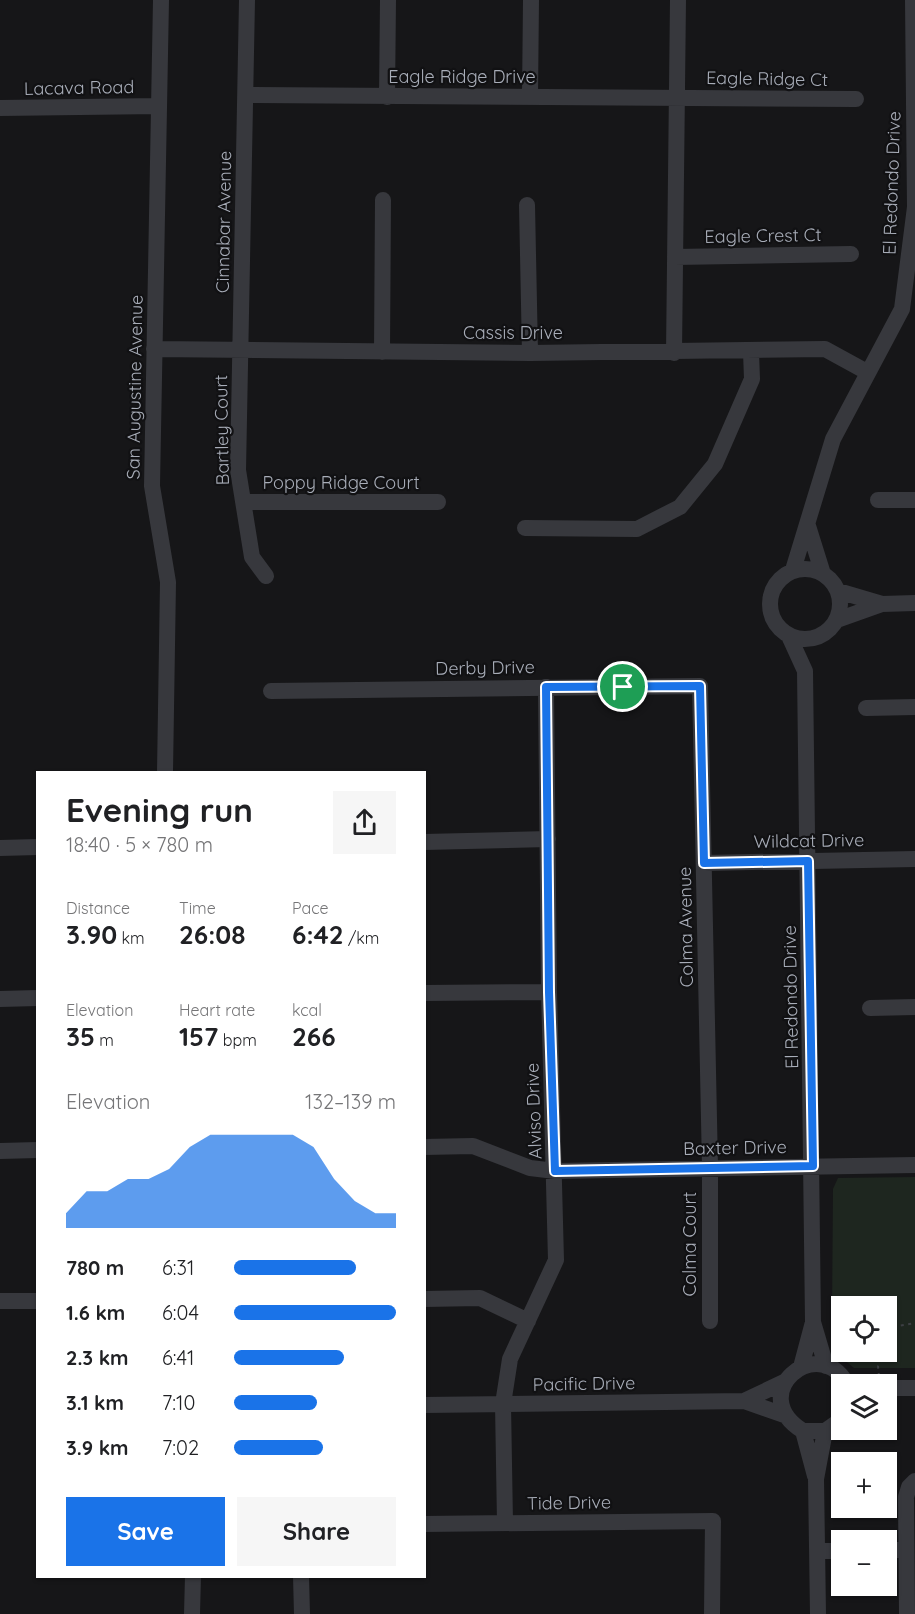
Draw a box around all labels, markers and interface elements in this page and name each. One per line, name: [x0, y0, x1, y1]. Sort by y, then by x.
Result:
street label: Eagle Ridge Drive: [388, 65, 536, 88]
street label: Eagle Ridge Ct: [706, 66, 828, 91]
street label: Lacava Road: [24, 75, 134, 100]
street label: El Redondo Drive: [878, 111, 905, 255]
street label: Cinnabar Avenue: [211, 151, 236, 293]
street label: Eagle Crest Ct: [704, 223, 822, 248]
street label: San Augustine Avenue: [121, 294, 148, 480]
street label: Cassis Drive: [463, 321, 563, 344]
street label: Bartley Court: [209, 374, 234, 486]
street label: Poppy Ridge Court: [262, 471, 420, 494]
street label: Derby Drive: [435, 655, 535, 680]
pin: [597, 661, 648, 712]
icon: arrive: [606, 670, 639, 703]
text: Evening run: [66, 789, 253, 830]
button: share: [333, 791, 396, 854]
street label: Wildcat Drive: [753, 828, 865, 853]
text: 18:40 · 5 × 780 m: [66, 832, 213, 857]
street label: Colma Avenue: [673, 867, 698, 987]
text: Distance: [66, 898, 130, 918]
text: Time: [179, 898, 216, 918]
text: Pace: [292, 898, 328, 918]
text: 3.90: [66, 918, 117, 951]
text: 26:08: [179, 918, 245, 951]
text: 6:42: [292, 918, 344, 951]
street label: El Redondo Drive: [778, 925, 803, 1069]
text: km: [117, 928, 145, 948]
text: /km: [344, 928, 379, 948]
text: Elevation: [66, 1000, 133, 1020]
text: Heart rate: [179, 1000, 255, 1020]
text: kcal: [292, 1000, 322, 1020]
text: 35: [66, 1020, 95, 1053]
text: 157: [179, 1020, 218, 1053]
text: 266: [292, 1020, 336, 1053]
text: m: [95, 1030, 114, 1050]
text: bpm: [218, 1030, 257, 1050]
street label: Alviso Drive: [520, 1063, 547, 1160]
text: Elevation: [66, 1089, 150, 1114]
text: 132–139 m: [305, 1089, 396, 1114]
street label: Baxter Drive: [683, 1135, 787, 1160]
street label: Colma Court: [678, 1192, 701, 1296]
text: 780 m: [66, 1255, 124, 1280]
text: 6:31: [162, 1255, 194, 1280]
map controls: [831, 1296, 897, 1596]
button: locate: [831, 1296, 897, 1362]
text: 1.6 km: [66, 1300, 125, 1325]
text: 6:04: [162, 1300, 199, 1325]
text: 2.3 km: [66, 1345, 129, 1370]
text: 6:41: [162, 1345, 194, 1370]
street label: Pacific Drive: [532, 1371, 635, 1396]
button: layers: [831, 1374, 897, 1440]
text: 3.1 km: [66, 1390, 124, 1415]
text: 7:10: [162, 1390, 195, 1415]
text: 3.9 km: [66, 1435, 129, 1460]
text: 7:02: [162, 1435, 199, 1460]
button: +: [831, 1452, 897, 1518]
street label: Tide Drive: [527, 1490, 611, 1515]
button: Save: [66, 1497, 225, 1566]
button: Share: [237, 1497, 396, 1566]
button: −: [831, 1530, 897, 1596]

